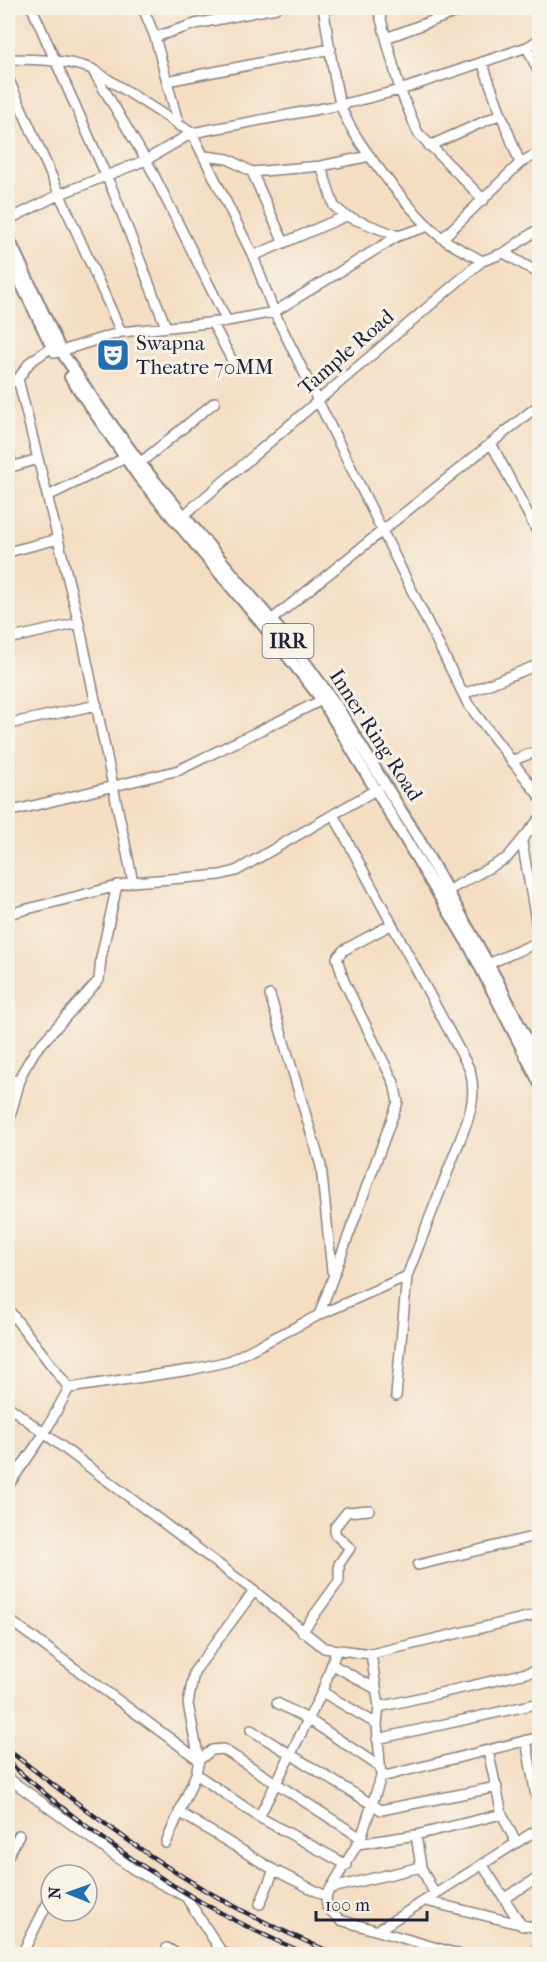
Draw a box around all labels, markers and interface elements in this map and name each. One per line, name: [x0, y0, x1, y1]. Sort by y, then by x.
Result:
street label: Tample Road: [294, 304, 399, 400]
place label: Swapna Theatre 70MM: [136, 331, 274, 379]
theatre icon: Swapna Theatre 70MM: [95, 337, 131, 373]
road number: IRR: [262, 624, 314, 658]
street label: Inner Ring Road: [324, 665, 428, 806]
north arrow: [39, 1863, 99, 1923]
scale bar: [316, 1884, 427, 1922]
text: N: [45, 1886, 64, 1899]
text: 100 m: [325, 1895, 370, 1916]

